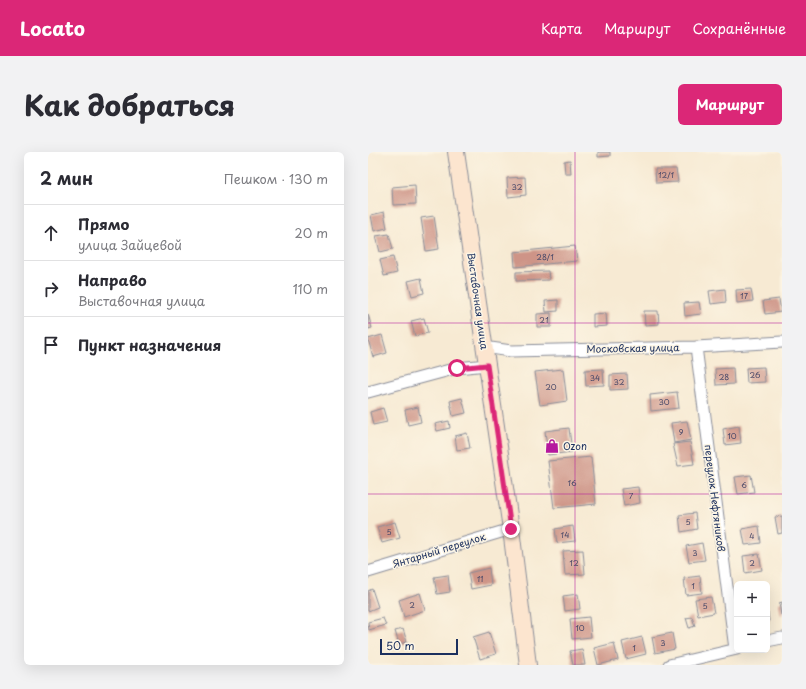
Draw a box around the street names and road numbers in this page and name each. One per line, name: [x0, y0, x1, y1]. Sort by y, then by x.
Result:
street label: Выставочная улица: [464, 251, 493, 351]
street label: Московская улица: [586, 339, 680, 356]
street label: переулок Нефтяников: [700, 443, 730, 553]
street label: Янтарный переулок: [390, 528, 488, 572]

